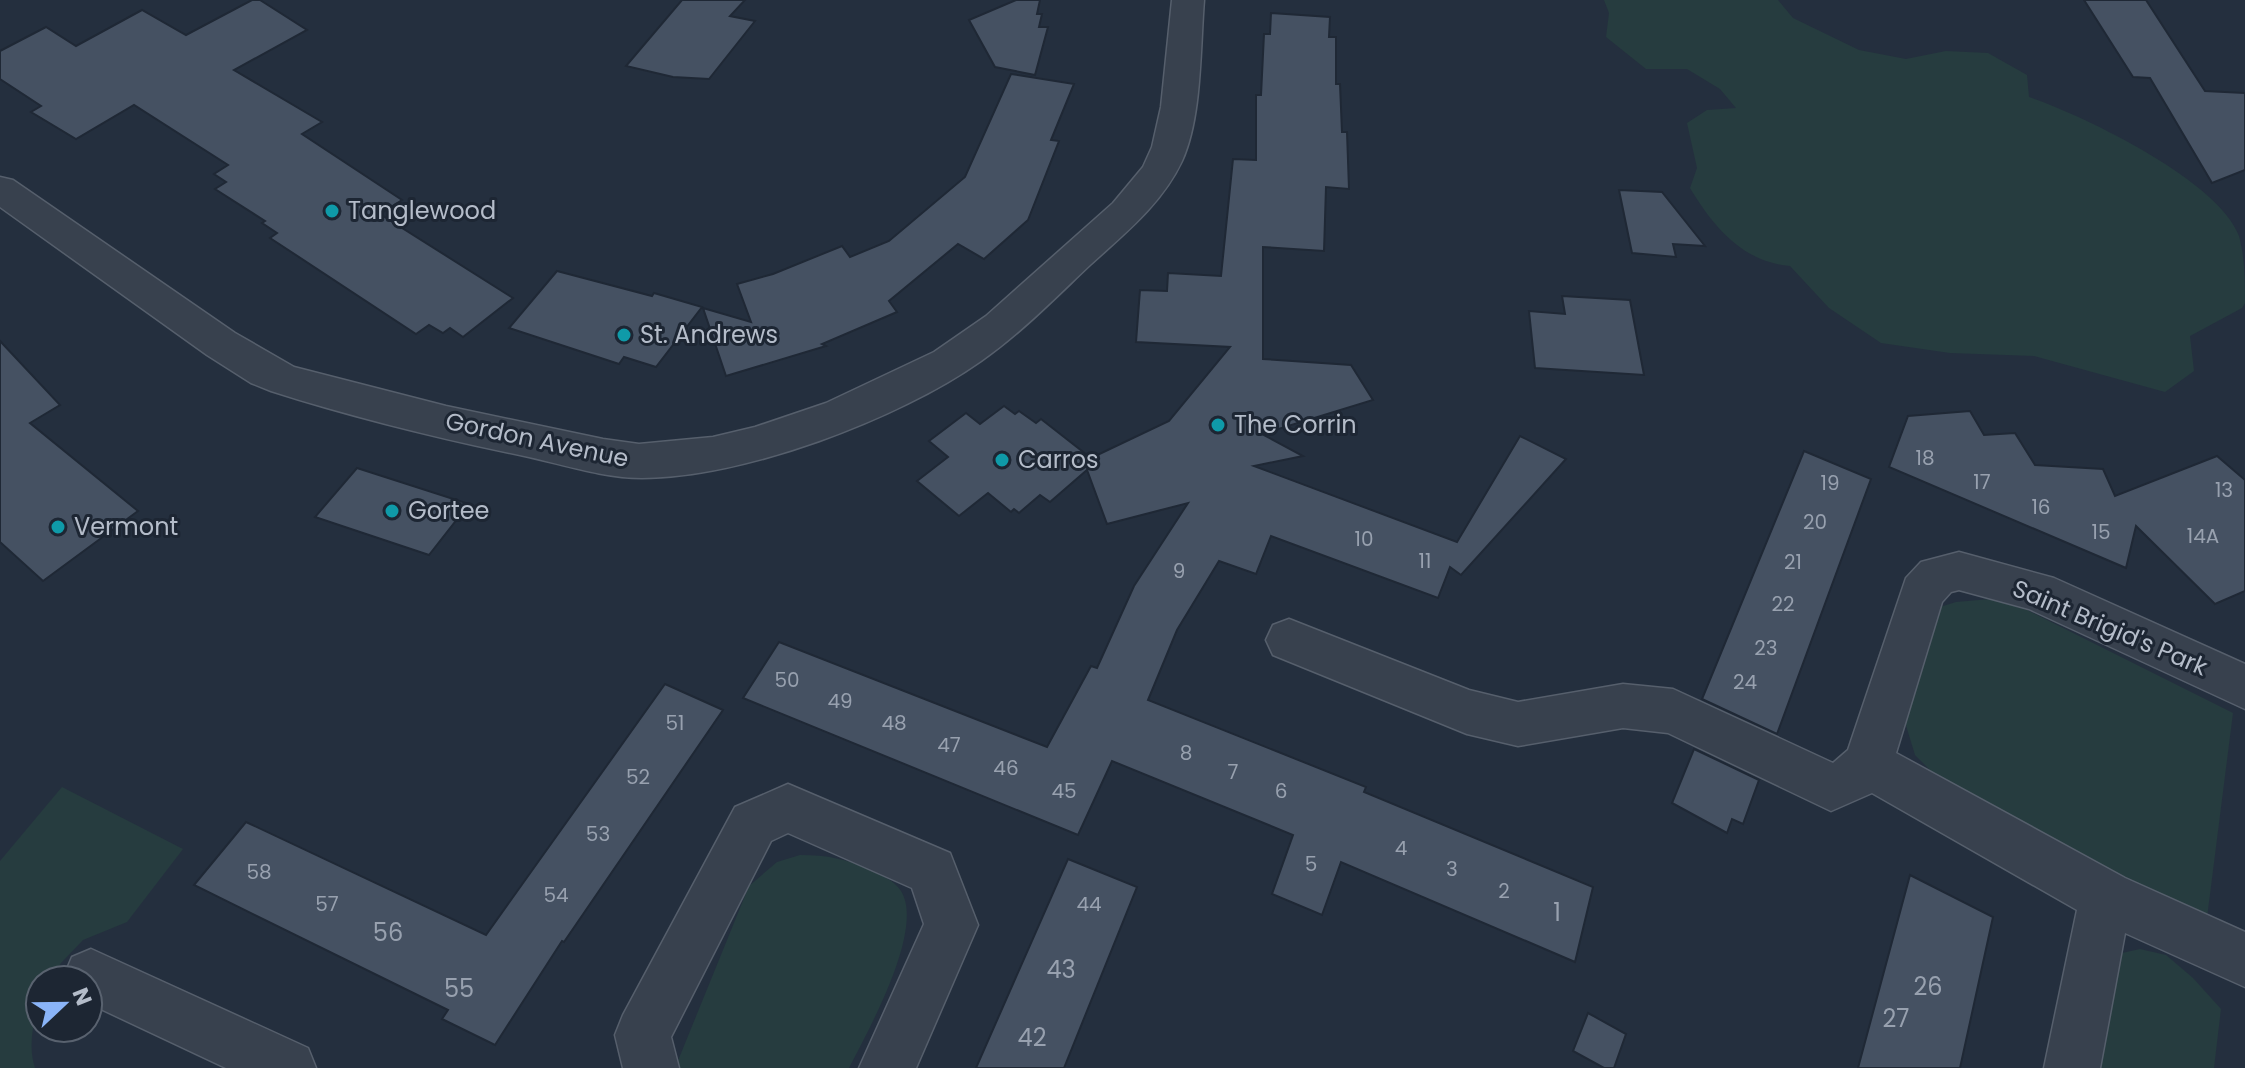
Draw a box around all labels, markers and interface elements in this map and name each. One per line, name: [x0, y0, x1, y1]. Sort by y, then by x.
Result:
place label: Tanglewood: [348, 194, 496, 227]
marker: Tanglewood: [323, 202, 341, 220]
place label: St. Andrews: [640, 318, 778, 351]
marker: St. Andrews: [615, 326, 633, 344]
street label: Gordon Avenue: [442, 404, 632, 475]
place label: The Corrin: [1234, 408, 1357, 441]
marker: The Corrin: [1209, 416, 1227, 434]
place label: Carros: [1018, 443, 1099, 476]
house number: 18: [1915, 444, 1935, 472]
marker: Carros: [993, 451, 1011, 469]
house number: 17: [1973, 468, 1991, 496]
house number: 19: [1821, 469, 1840, 497]
house number: 13: [2215, 476, 2233, 504]
house number: 16: [2031, 493, 2051, 521]
place label: Gortee: [408, 494, 489, 527]
marker: Gortee: [383, 502, 401, 520]
house number: 20: [1803, 508, 1827, 536]
place label: Vermont: [74, 510, 178, 543]
marker: Vermont: [49, 518, 67, 536]
house number: 15: [2092, 518, 2110, 546]
house number: 14A: [2187, 522, 2219, 550]
house number: 10: [1355, 525, 1373, 553]
house number: 11: [1419, 547, 1431, 575]
house number: 21: [1784, 548, 1802, 576]
house number: 9: [1173, 557, 1185, 585]
street label: Saint Brigid's Park: [2008, 572, 2213, 684]
house number: 22: [1772, 590, 1795, 618]
house number: 23: [1754, 634, 1778, 662]
house number: 50: [774, 666, 800, 694]
house number: 24: [1733, 668, 1757, 696]
house number: 49: [827, 687, 853, 715]
house number: 51: [666, 709, 684, 737]
house number: 48: [881, 709, 907, 737]
house number: 47: [937, 731, 961, 759]
house number: 8: [1180, 739, 1192, 767]
house number: 46: [993, 754, 1019, 782]
house number: 7: [1228, 758, 1239, 786]
house number: 52: [626, 763, 650, 791]
house number: 45: [1051, 777, 1077, 805]
house number: 6: [1275, 777, 1287, 805]
house number: 53: [586, 820, 610, 848]
house number: 4: [1395, 834, 1407, 862]
house number: 5: [1305, 850, 1317, 878]
house number: 3: [1446, 855, 1458, 883]
house number: 58: [246, 858, 272, 886]
house number: 2: [1498, 877, 1510, 905]
house number: 54: [543, 881, 569, 909]
house number: 57: [315, 890, 339, 918]
house number: 44: [1076, 890, 1102, 918]
house number: 1: [1553, 896, 1561, 929]
house number: 56: [373, 916, 403, 949]
house number: 43: [1046, 953, 1076, 986]
north arrow: [24, 964, 104, 1044]
house number: 26: [1913, 970, 1943, 1003]
house number: 55: [444, 972, 474, 1005]
text: N: [65, 983, 100, 1010]
house number: 27: [1883, 1002, 1909, 1035]
house number: 42: [1018, 1021, 1046, 1054]

